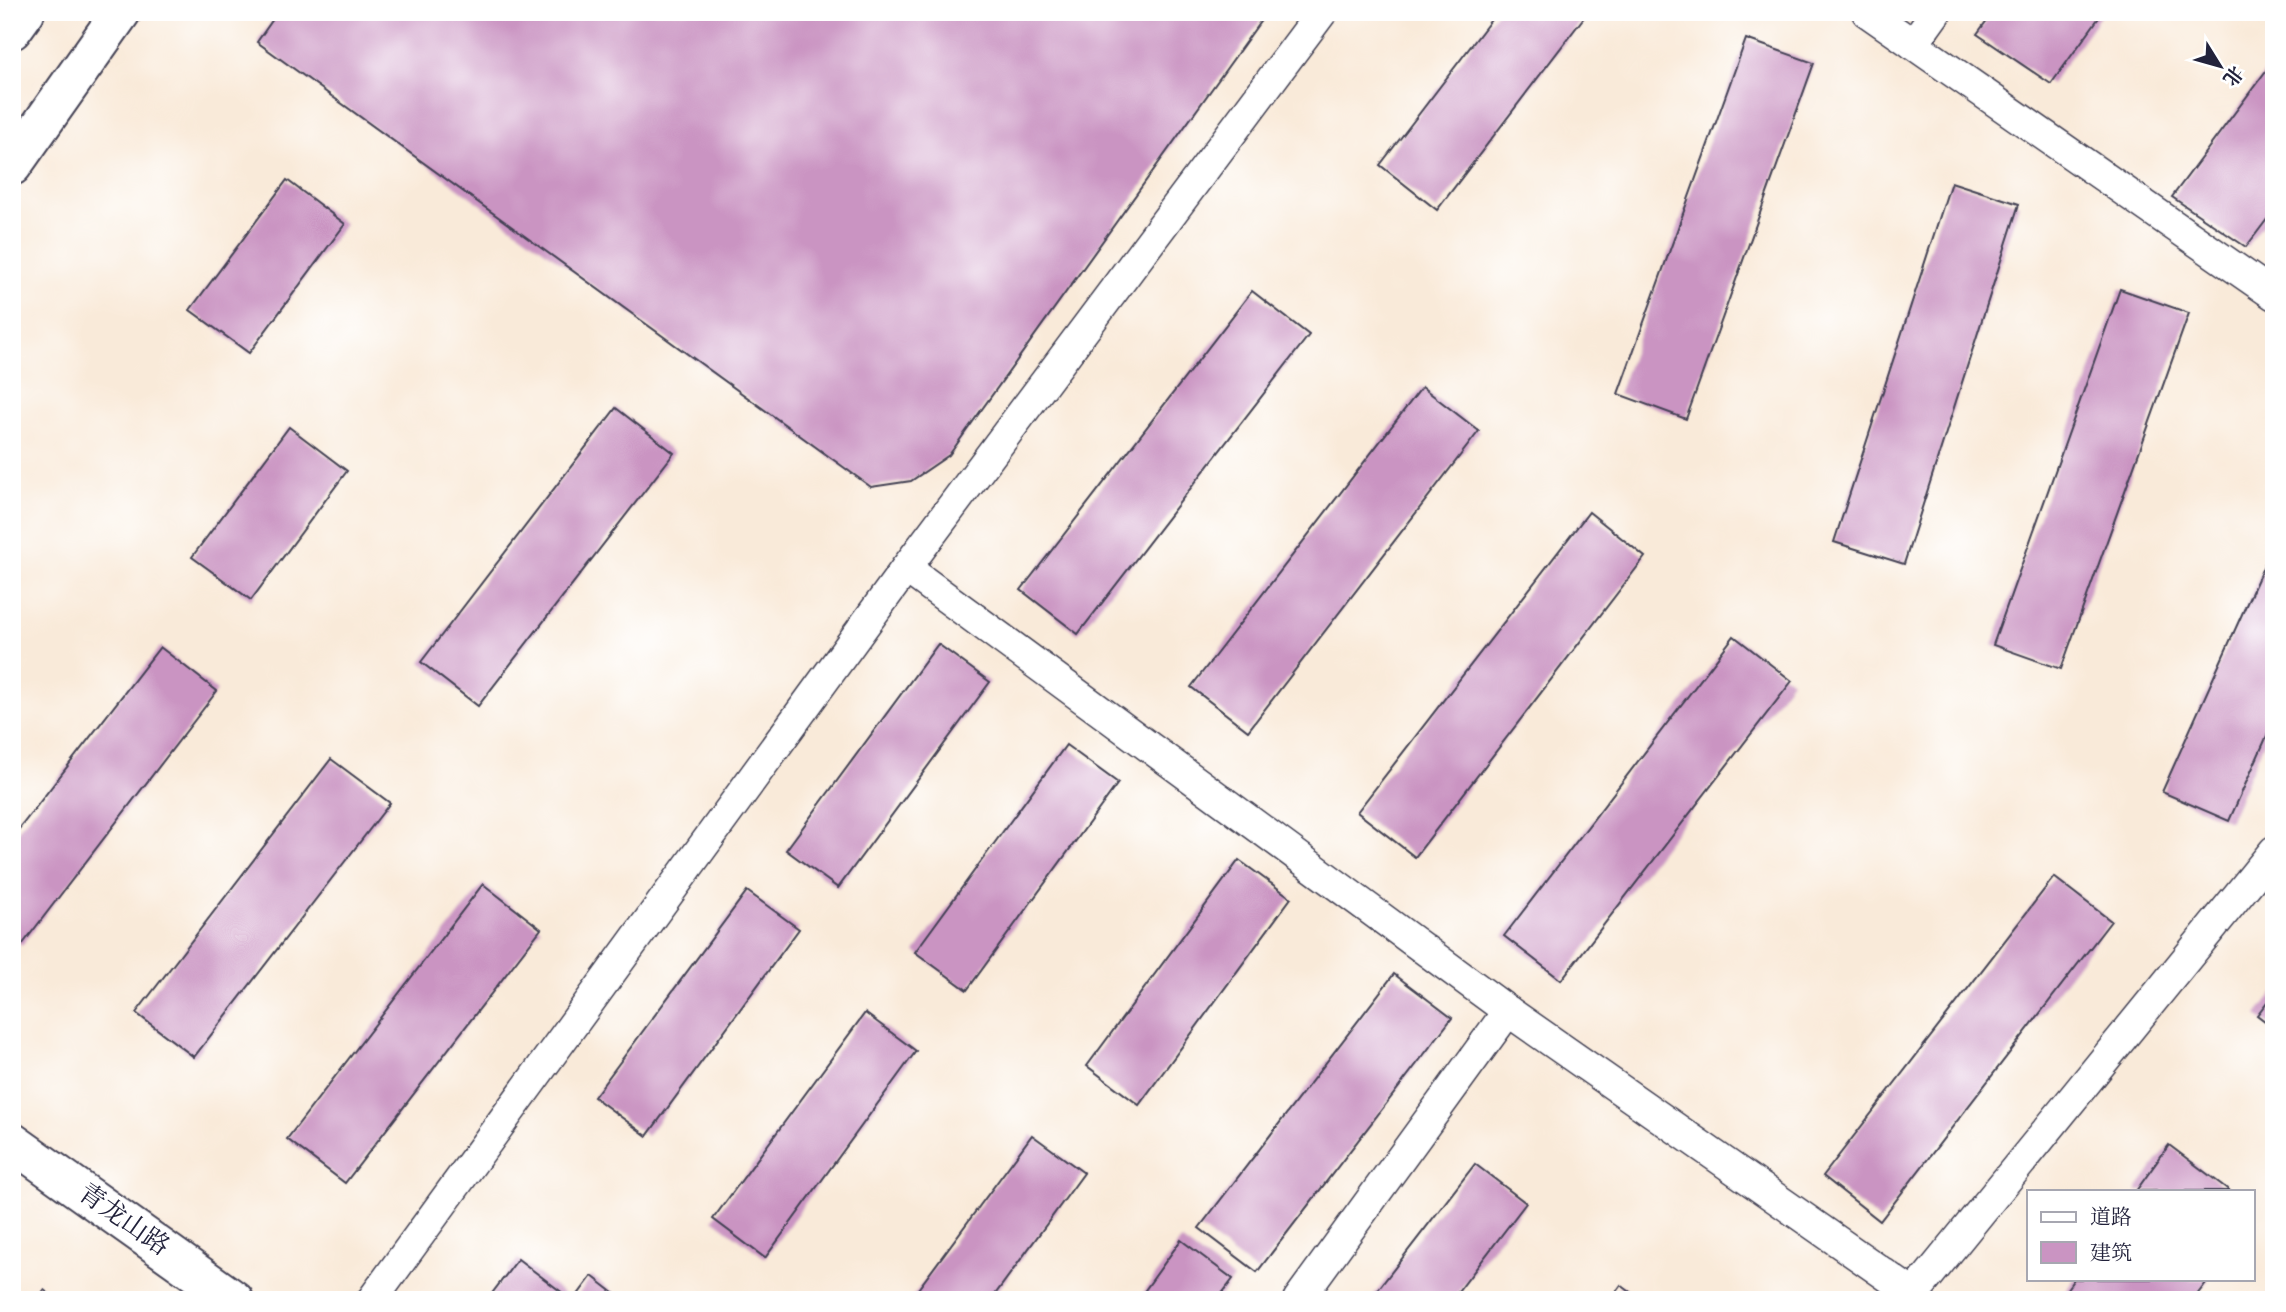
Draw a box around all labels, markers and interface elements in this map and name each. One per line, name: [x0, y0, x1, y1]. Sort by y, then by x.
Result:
north arrow: [2184, 32, 2254, 102]
text: 北: [2215, 59, 2248, 90]
street label: 青龙山路: [70, 1176, 176, 1266]
legend: [2027, 1190, 2254, 1280]
text: 道路: [2090, 1204, 2132, 1234]
text: 建筑: [2090, 1240, 2132, 1270]

